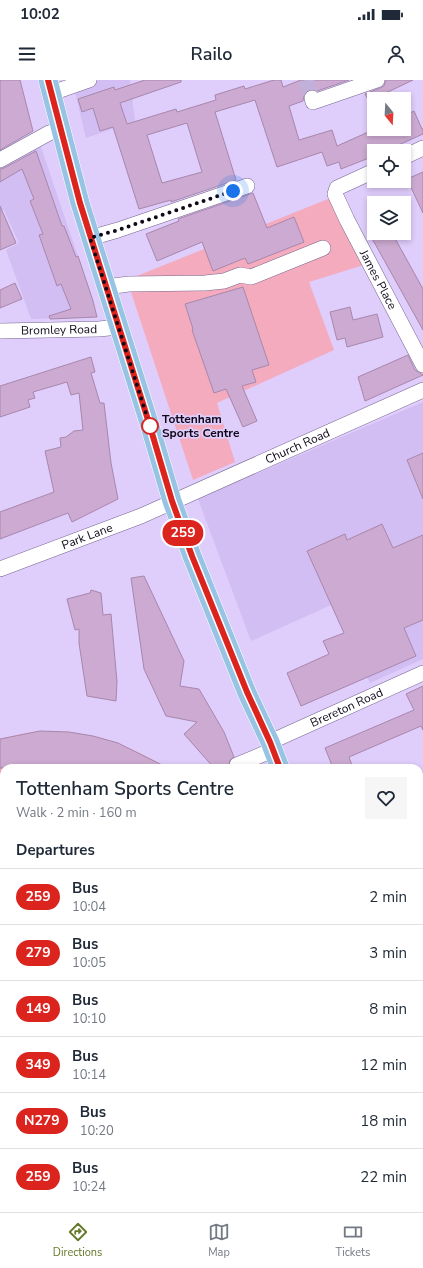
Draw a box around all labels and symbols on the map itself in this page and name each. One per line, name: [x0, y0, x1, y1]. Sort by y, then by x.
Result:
north arrow: [367, 92, 411, 136]
your location: [223, 181, 243, 201]
street label: James Place: [356, 246, 400, 312]
street label: Bromley Road: [21, 321, 97, 339]
place label: Tottenham Sports Centre: [162, 411, 240, 441]
marker: Tottenham Sports Centre: [141, 417, 159, 435]
street label: Church Road: [263, 425, 332, 468]
street label: Park Lane: [59, 519, 115, 553]
line badge: 259: [160, 520, 206, 546]
street label: Brereton Road: [308, 684, 385, 731]

